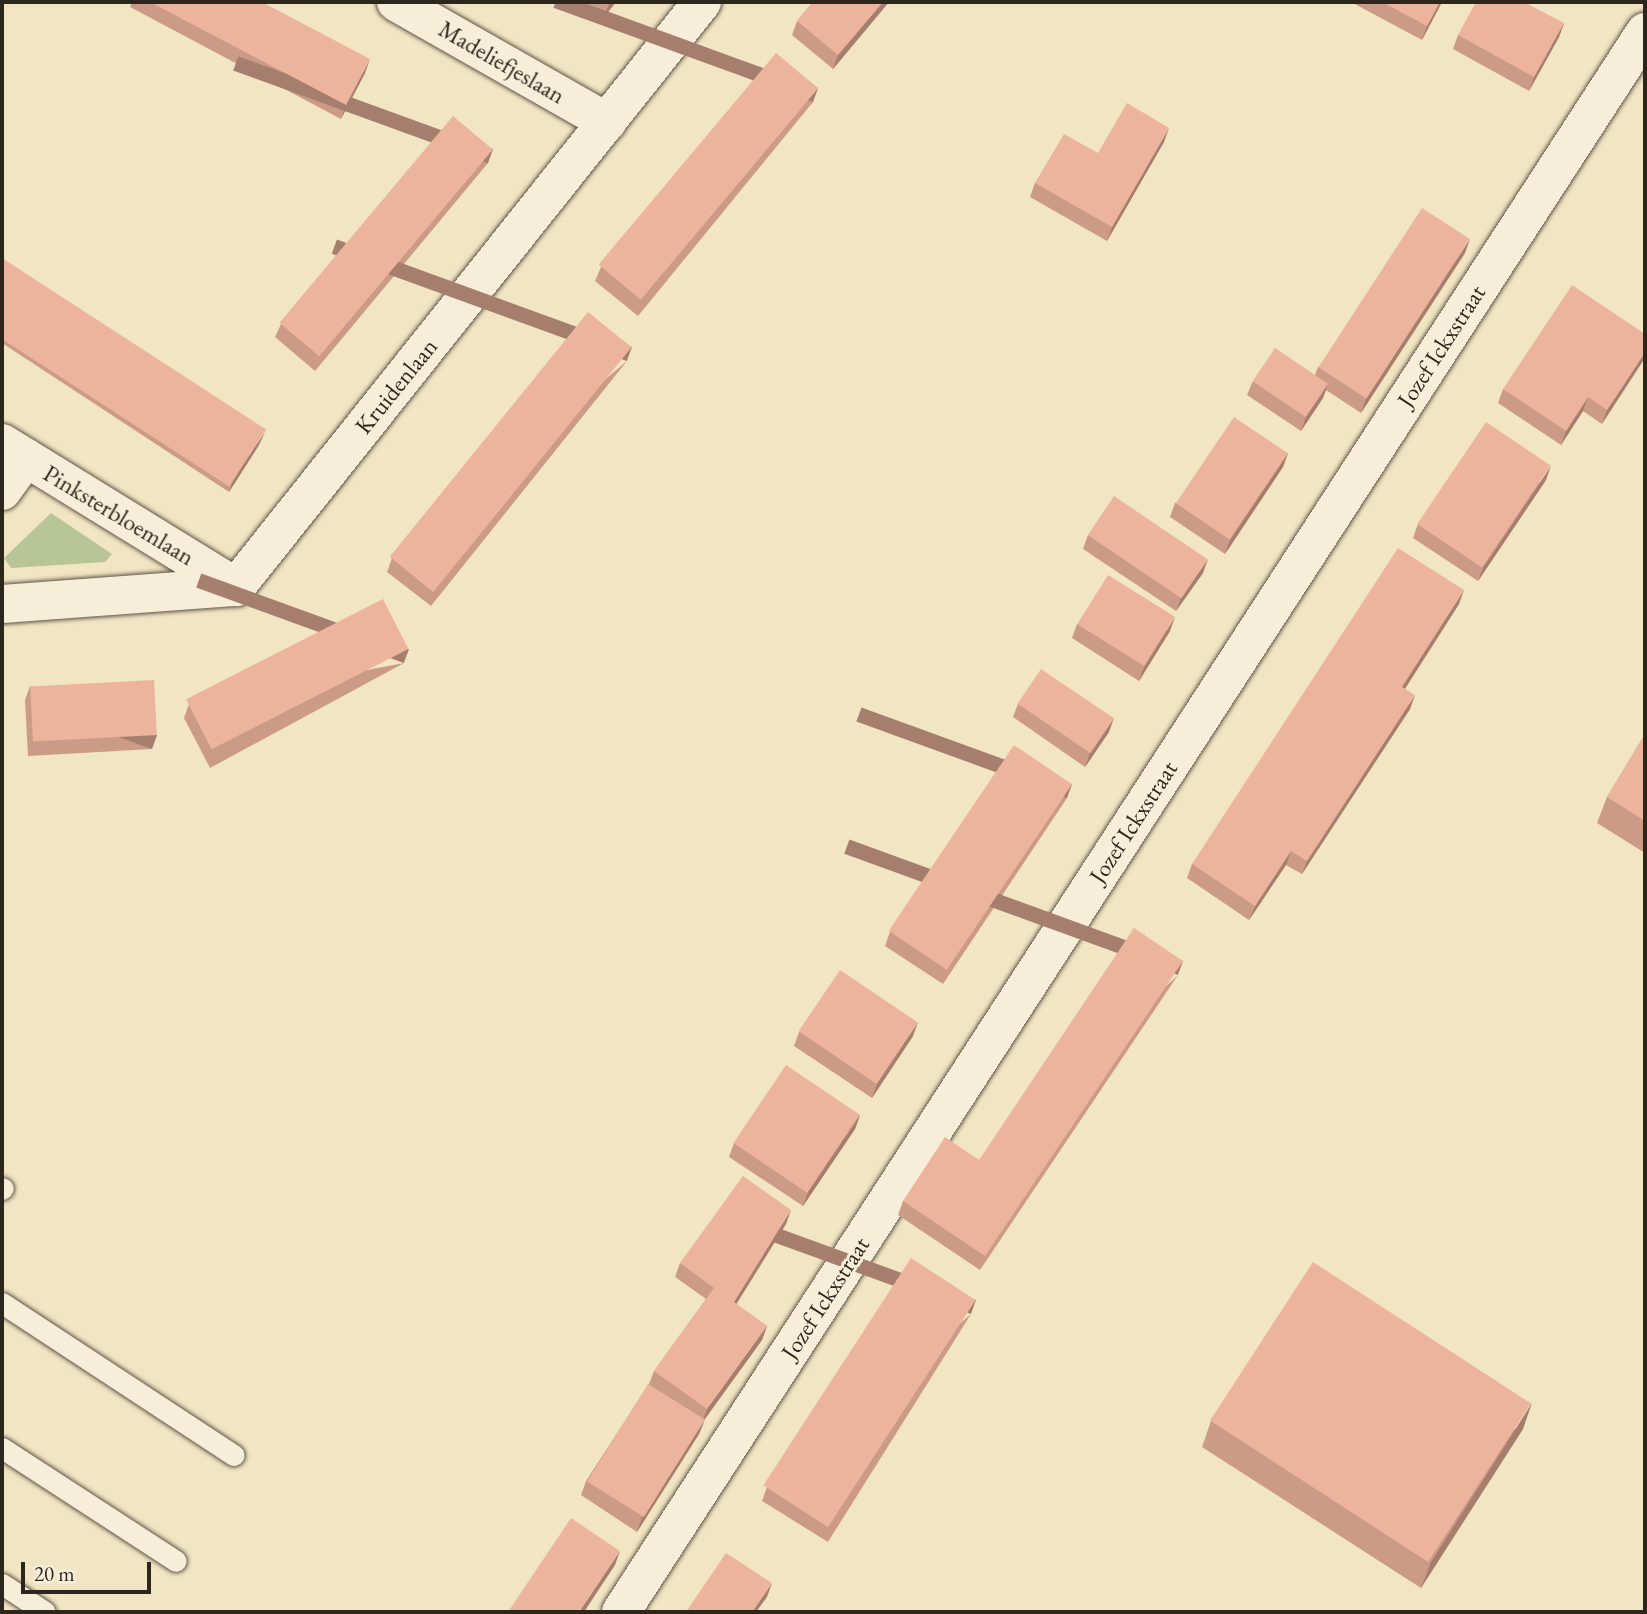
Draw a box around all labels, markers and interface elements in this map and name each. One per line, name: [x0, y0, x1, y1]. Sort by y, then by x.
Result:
street label: Madeliefjeslaan: [434, 14, 570, 110]
street label: Jozef Ickxstraat: [1391, 279, 1491, 413]
street label: Kruidenlaan: [349, 332, 443, 440]
street label: Pinksterbloemlaan: [38, 459, 200, 571]
street label: Jozef Ickxstraat: [1083, 755, 1183, 889]
street label: Jozef Ickxstraat: [775, 1231, 875, 1365]
scale bar: [24, 1548, 154, 1592]
text: 20 m: [34, 1560, 75, 1587]

